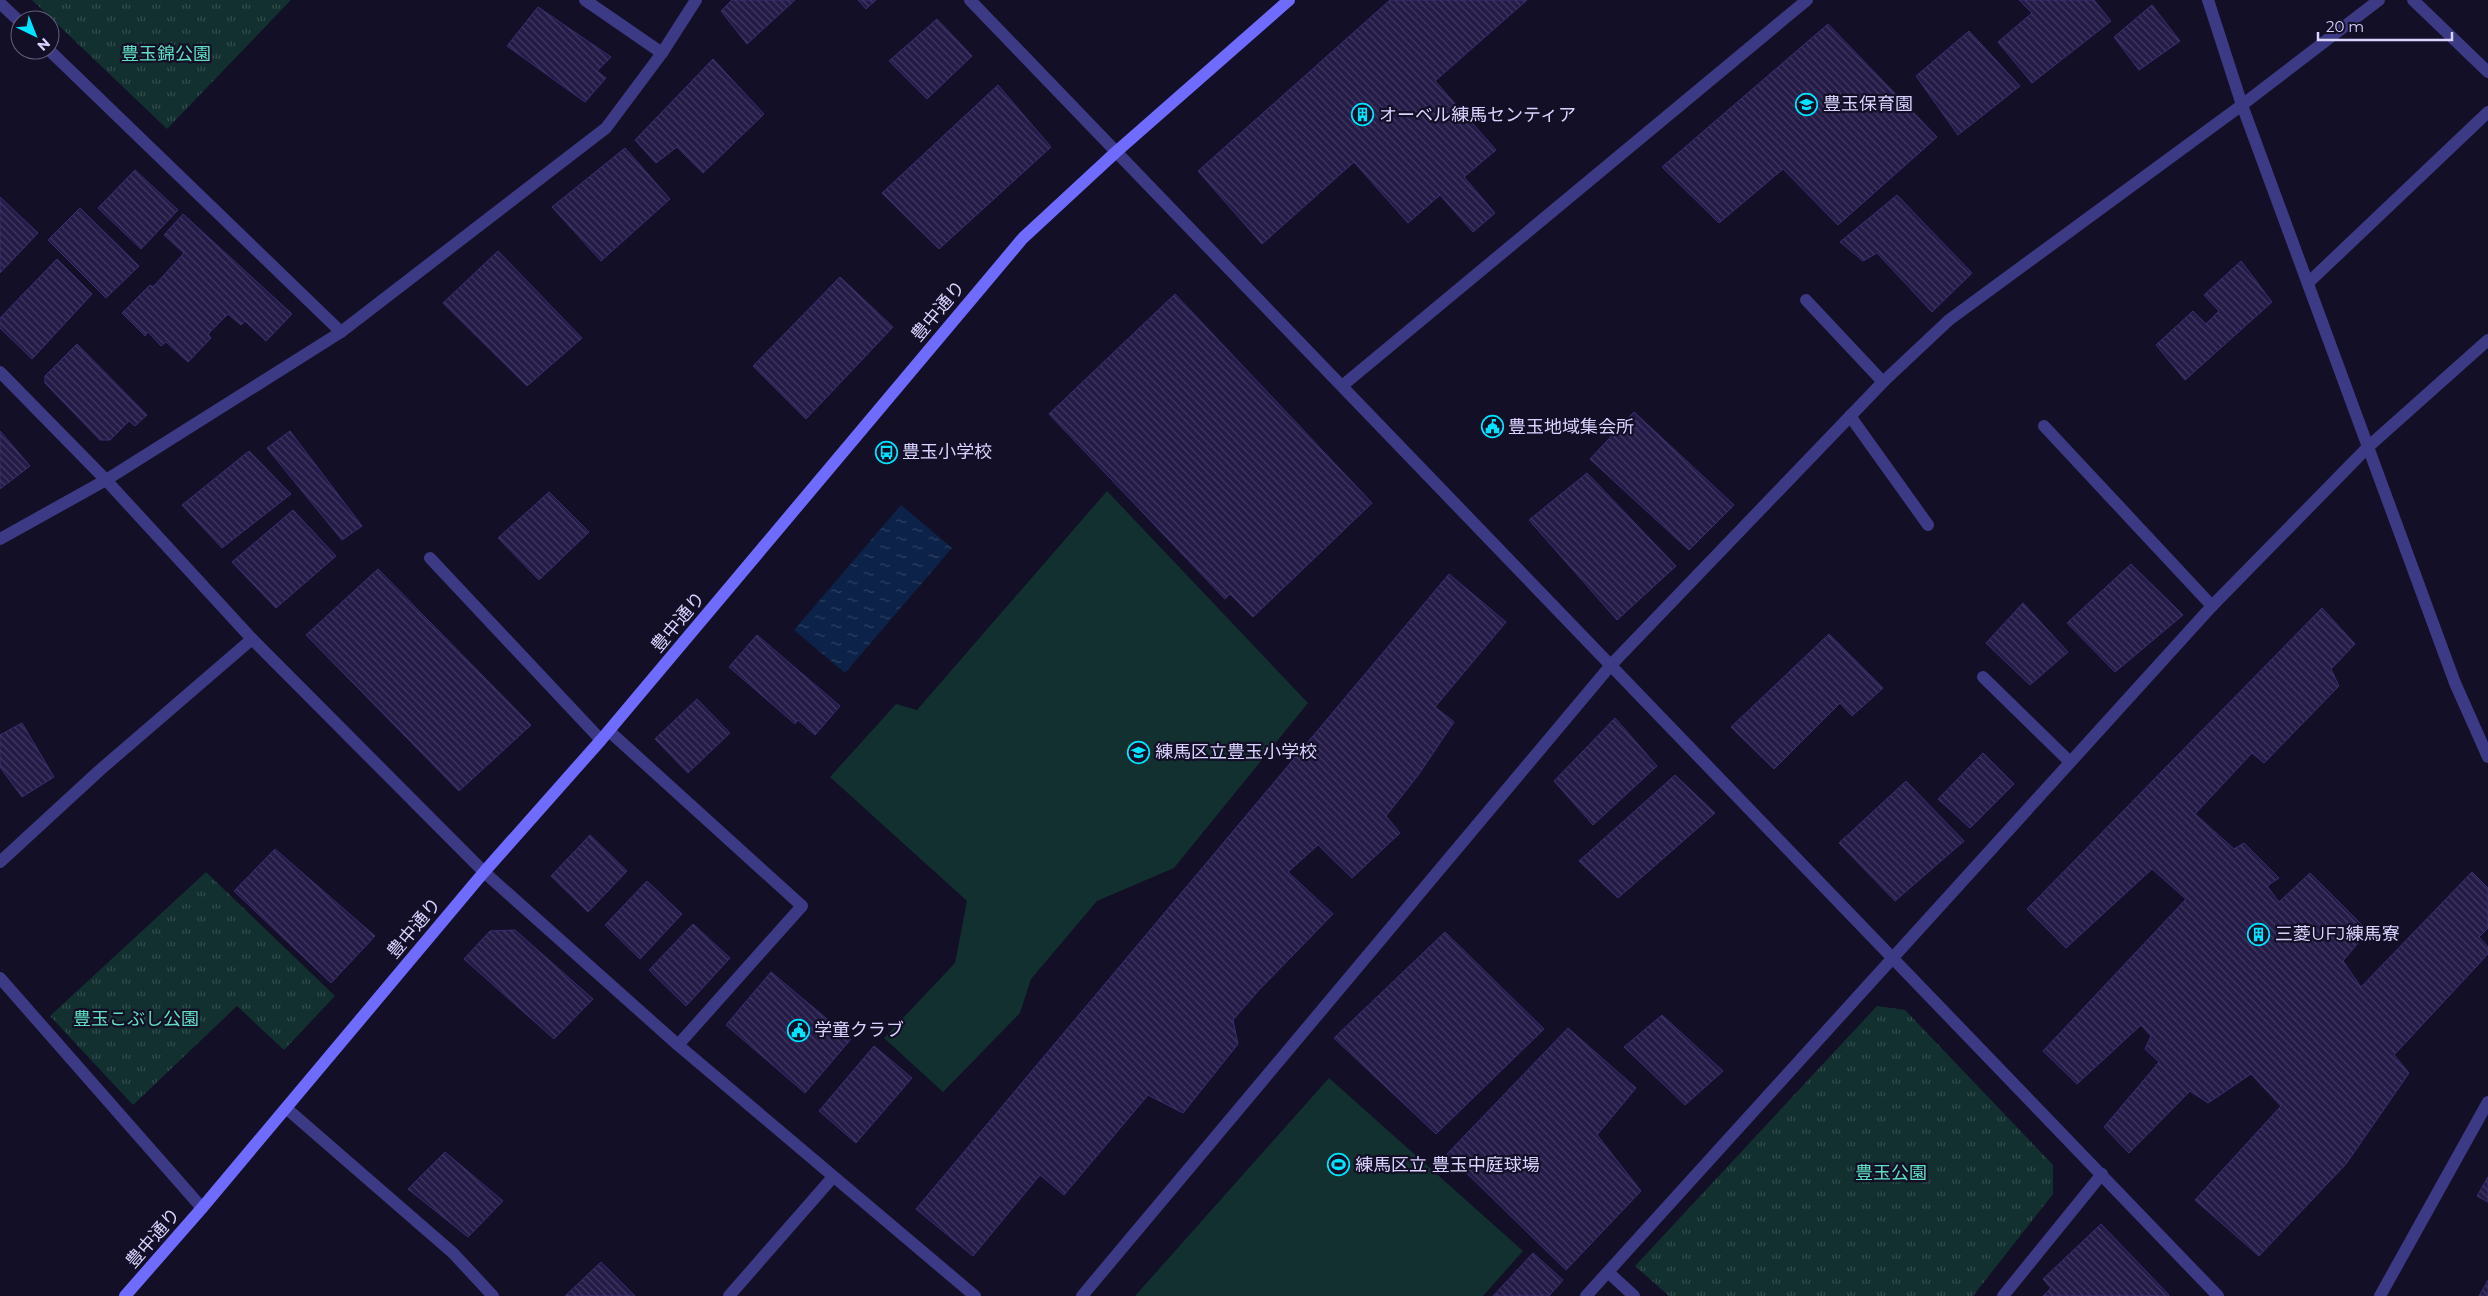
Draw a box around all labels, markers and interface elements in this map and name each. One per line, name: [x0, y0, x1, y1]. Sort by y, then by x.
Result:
north arrow: [10, 10, 60, 60]
scale bar: [2318, 10, 2452, 42]
text: 20 m: [2326, 17, 2364, 36]
text: N: [34, 34, 54, 55]
park label: 豊玉錦公園: [121, 43, 211, 65]
school or university icon: 豊玉保育園: [1795, 92, 1819, 116]
place label: 豊玉保育園: [1823, 93, 1913, 115]
building icon: オーベル練馬センティア: [1351, 103, 1375, 127]
place label: オーベル練馬センティア: [1379, 104, 1576, 126]
street label: 豊中通り: [906, 276, 970, 346]
public building icon: 豊玉地域集会所: [1480, 415, 1504, 439]
place label: 豊玉地域集会所: [1508, 416, 1634, 438]
bus stop icon: 豊玉小学校: [874, 440, 898, 464]
place label: 豊玉小学校: [902, 441, 992, 463]
street label: 豊中通り: [646, 587, 710, 657]
school or university icon: 練馬区立豊玉小学校: [1127, 740, 1151, 764]
place label: 練馬区立豊玉小学校: [1155, 741, 1317, 763]
street label: 豊中通り: [382, 893, 446, 963]
building icon: 三菱UFJ練馬寮: [2247, 922, 2271, 946]
place label: 三菱UFJ練馬寮: [2275, 923, 2399, 945]
park label: 豊玉こぶし公園: [73, 1008, 199, 1030]
public building icon: 学童クラブ: [786, 1018, 810, 1042]
place label: 学童クラブ: [814, 1019, 904, 1041]
sports icon: 練馬区立 豊玉中庭球場: [1327, 1153, 1351, 1177]
place label: 練馬区立 豊玉中庭球場: [1355, 1154, 1540, 1176]
park label: 豊玉公園: [1855, 1162, 1927, 1184]
street label: 豊中通り: [121, 1204, 185, 1272]

